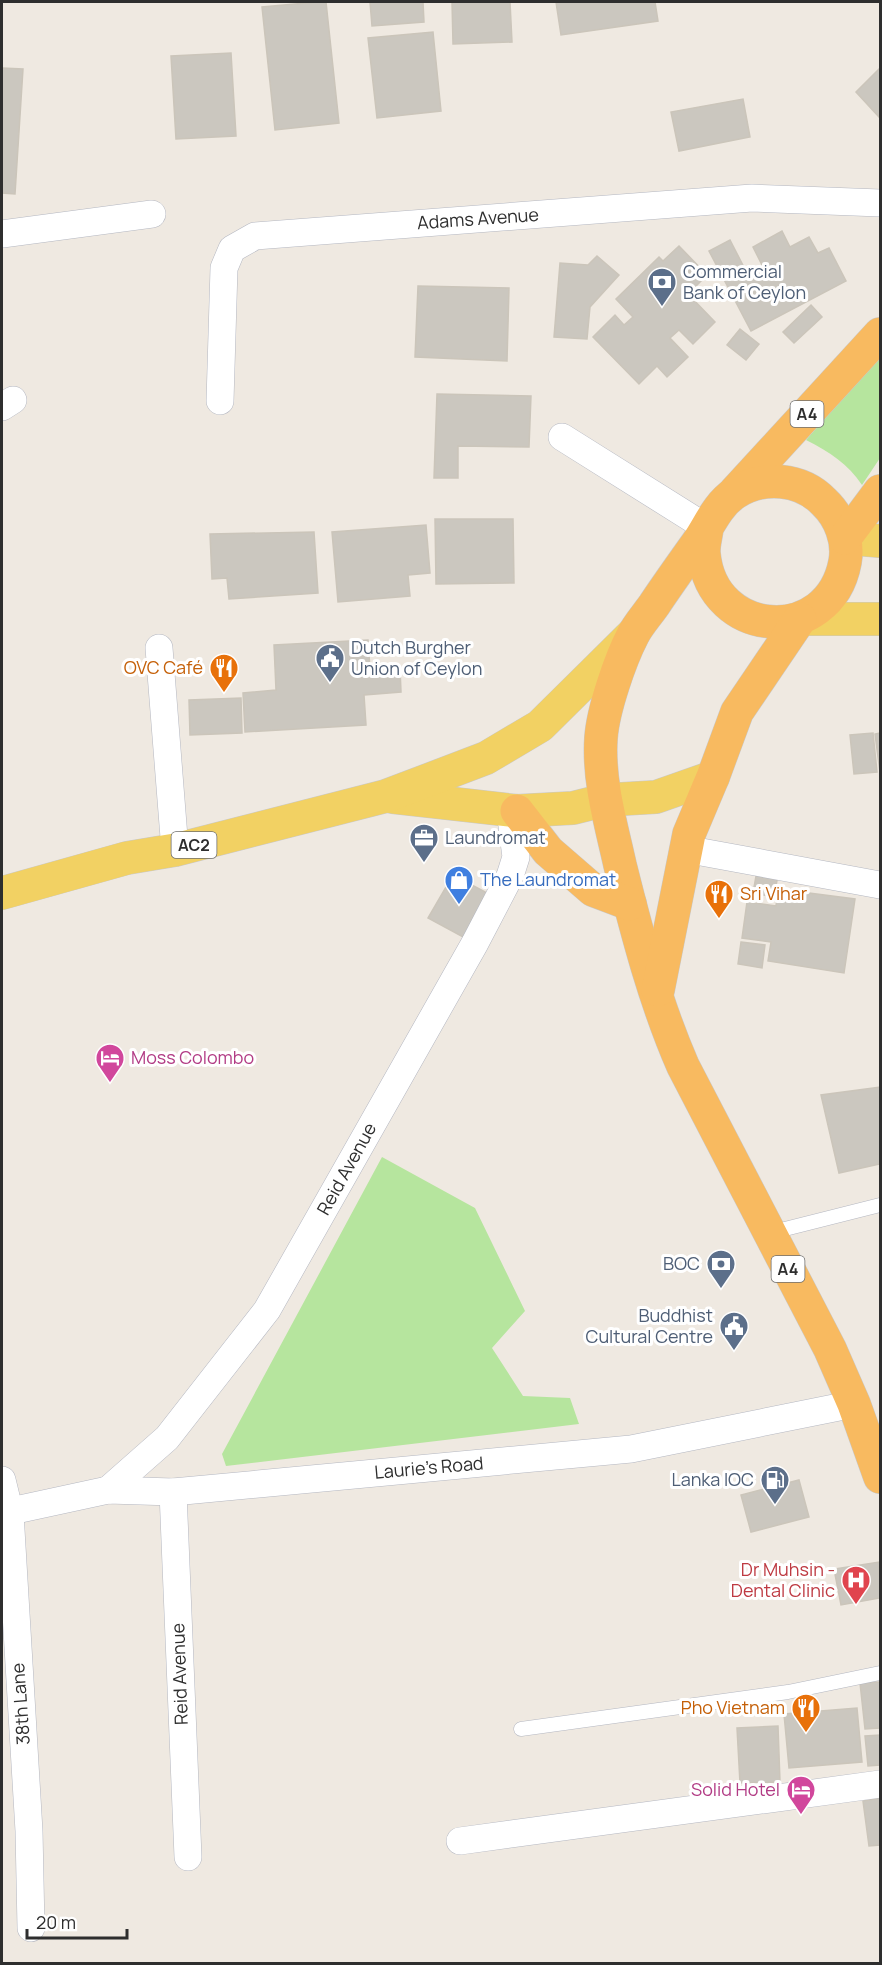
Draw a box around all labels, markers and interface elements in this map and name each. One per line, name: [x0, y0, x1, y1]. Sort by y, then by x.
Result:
street label: Adams Avenue: [416, 202, 540, 234]
place label: Commercial Bank of Ceylon: [683, 259, 806, 304]
bank icon: Commercial Bank of Ceylon: [646, 266, 678, 308]
road number: A4: [790, 401, 824, 427]
place label: Dutch Burgher Union of Ceylon: [351, 635, 482, 680]
public building icon: Dutch Burgher Union of Ceylon: [314, 642, 346, 684]
restaurant icon: OVC Café: [208, 652, 240, 694]
place label: OVC Café: [124, 655, 203, 679]
office icon: Laundromat: [408, 822, 440, 864]
place label: Laundromat: [445, 825, 546, 849]
road number: AC2: [172, 832, 216, 858]
shop icon: The Laundromat: [443, 864, 475, 906]
place label: The Laundromat: [480, 867, 616, 891]
restaurant icon: Sri Vihar: [703, 878, 735, 920]
place label: Sri Vihar: [740, 881, 808, 905]
hotel icon: Moss Colombo: [94, 1042, 126, 1084]
place label: Moss Colombo: [131, 1045, 254, 1069]
street label: Reid Avenue: [311, 1118, 381, 1219]
bank icon: BOC: [705, 1248, 737, 1290]
place label: BOC: [663, 1251, 700, 1275]
road number: A4: [772, 1256, 804, 1282]
place label: Buddhist Cultural Centre: [586, 1303, 713, 1348]
public building icon: Buddhist Cultural Centre: [718, 1310, 750, 1352]
street label: Laurie's Road: [373, 1450, 484, 1484]
fuel station icon: Lanka IOC: [759, 1464, 791, 1506]
place label: Lanka IOC: [671, 1467, 754, 1491]
place label: Dr Muhsin - Dental Clinic: [731, 1557, 835, 1602]
hospital icon: Dr Muhsin - Dental Clinic: [840, 1564, 872, 1606]
street label: Reid Avenue: [165, 1623, 193, 1725]
street label: 38th Lane: [5, 1662, 35, 1746]
restaurant icon: Pho Vietnam: [790, 1692, 822, 1734]
place label: Pho Vietnam: [681, 1695, 785, 1719]
hotel icon: Solid Hotel: [785, 1774, 817, 1816]
place label: Solid Hotel: [691, 1777, 780, 1801]
scale bar: [27, 1902, 128, 1940]
text: 20 m: [36, 1910, 76, 1934]

